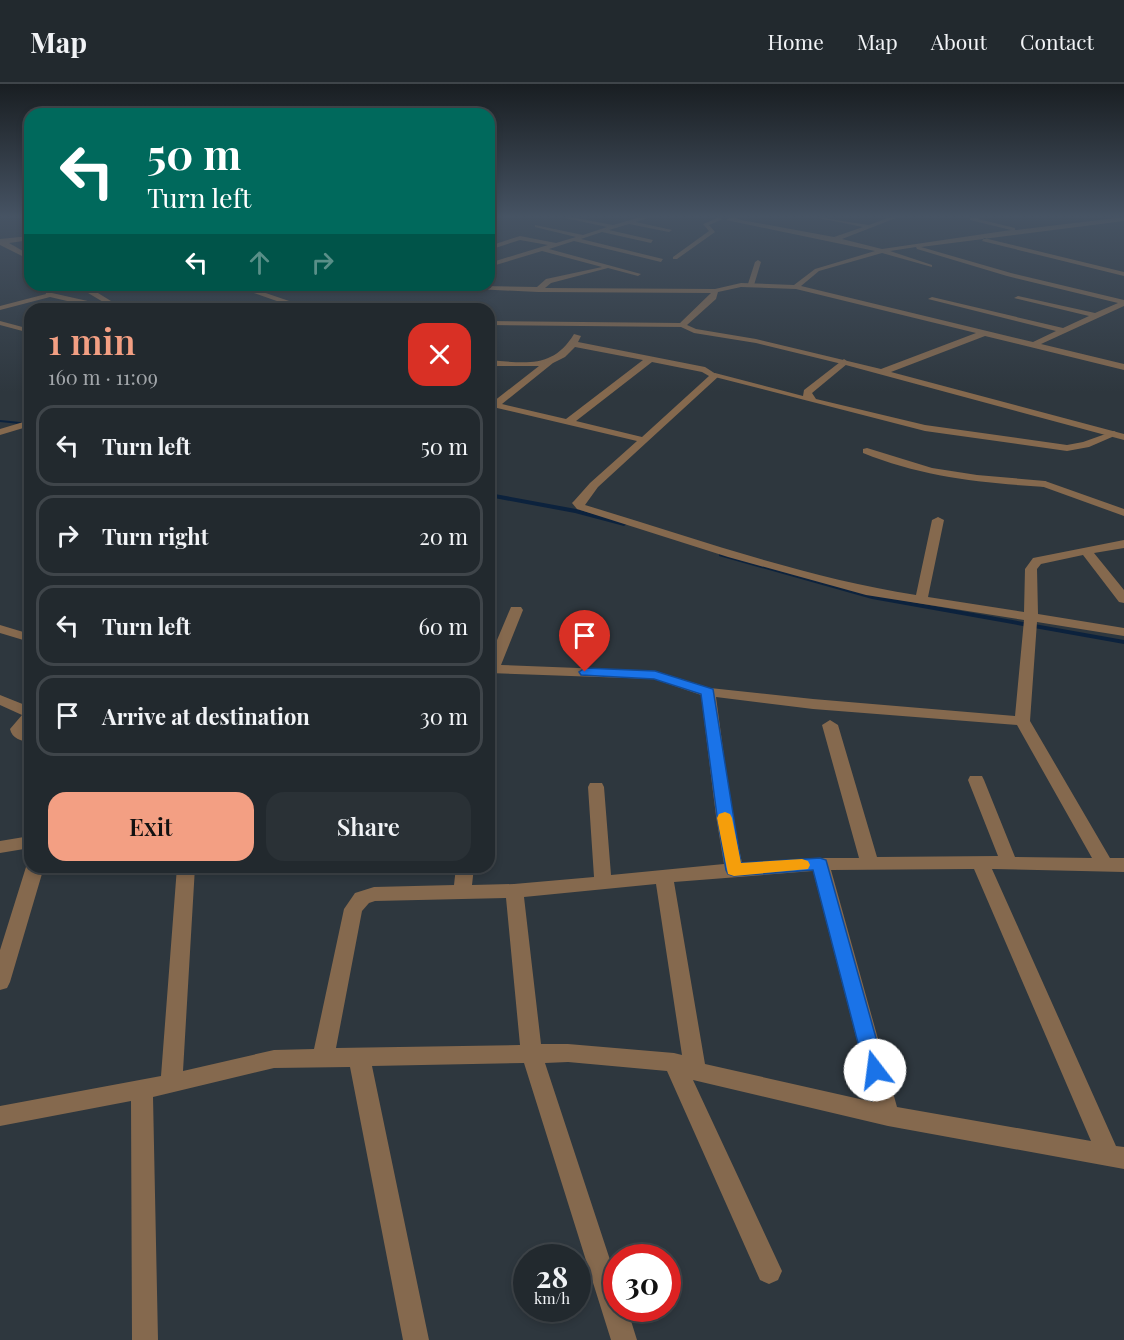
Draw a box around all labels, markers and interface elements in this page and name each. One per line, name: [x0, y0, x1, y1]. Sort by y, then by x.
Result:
text: Map: [30, 23, 87, 60]
text: Home: [768, 27, 824, 55]
text: Map: [857, 27, 898, 55]
text: About: [931, 27, 987, 55]
text: Contact: [1020, 27, 1094, 55]
text: 50 m: [147, 125, 241, 181]
icon: left: [48, 132, 126, 210]
text: Turn left: [147, 179, 251, 215]
icon: left: [180, 246, 213, 279]
icon: ahead: [243, 246, 276, 279]
icon: right: [306, 246, 339, 279]
text: 1 min: [48, 316, 136, 364]
button: close: [408, 323, 471, 386]
text: 160 m · 11:09: [48, 363, 158, 390]
icon: left: [51, 429, 84, 462]
text: Turn left: [102, 431, 191, 461]
text: 50 m: [421, 431, 468, 461]
icon: right: [51, 519, 84, 552]
text: Turn right: [102, 521, 208, 551]
text: 20 m: [419, 521, 468, 551]
icon: left: [51, 609, 84, 642]
pin: [559, 610, 610, 672]
text: Turn left: [102, 611, 191, 641]
text: 60 m: [418, 611, 468, 641]
icon: arrive: [568, 619, 601, 652]
icon: arrive: [51, 699, 84, 732]
text: Arrive at destination: [102, 701, 310, 731]
text: 30 m: [420, 701, 468, 731]
button: Exit: [48, 792, 254, 861]
button: Share: [266, 792, 471, 861]
position arrow: [843, 1038, 907, 1102]
speed limit sign: 30: [603, 1244, 681, 1322]
text: 28: [536, 1256, 568, 1296]
text: km/h: [534, 1288, 570, 1308]

